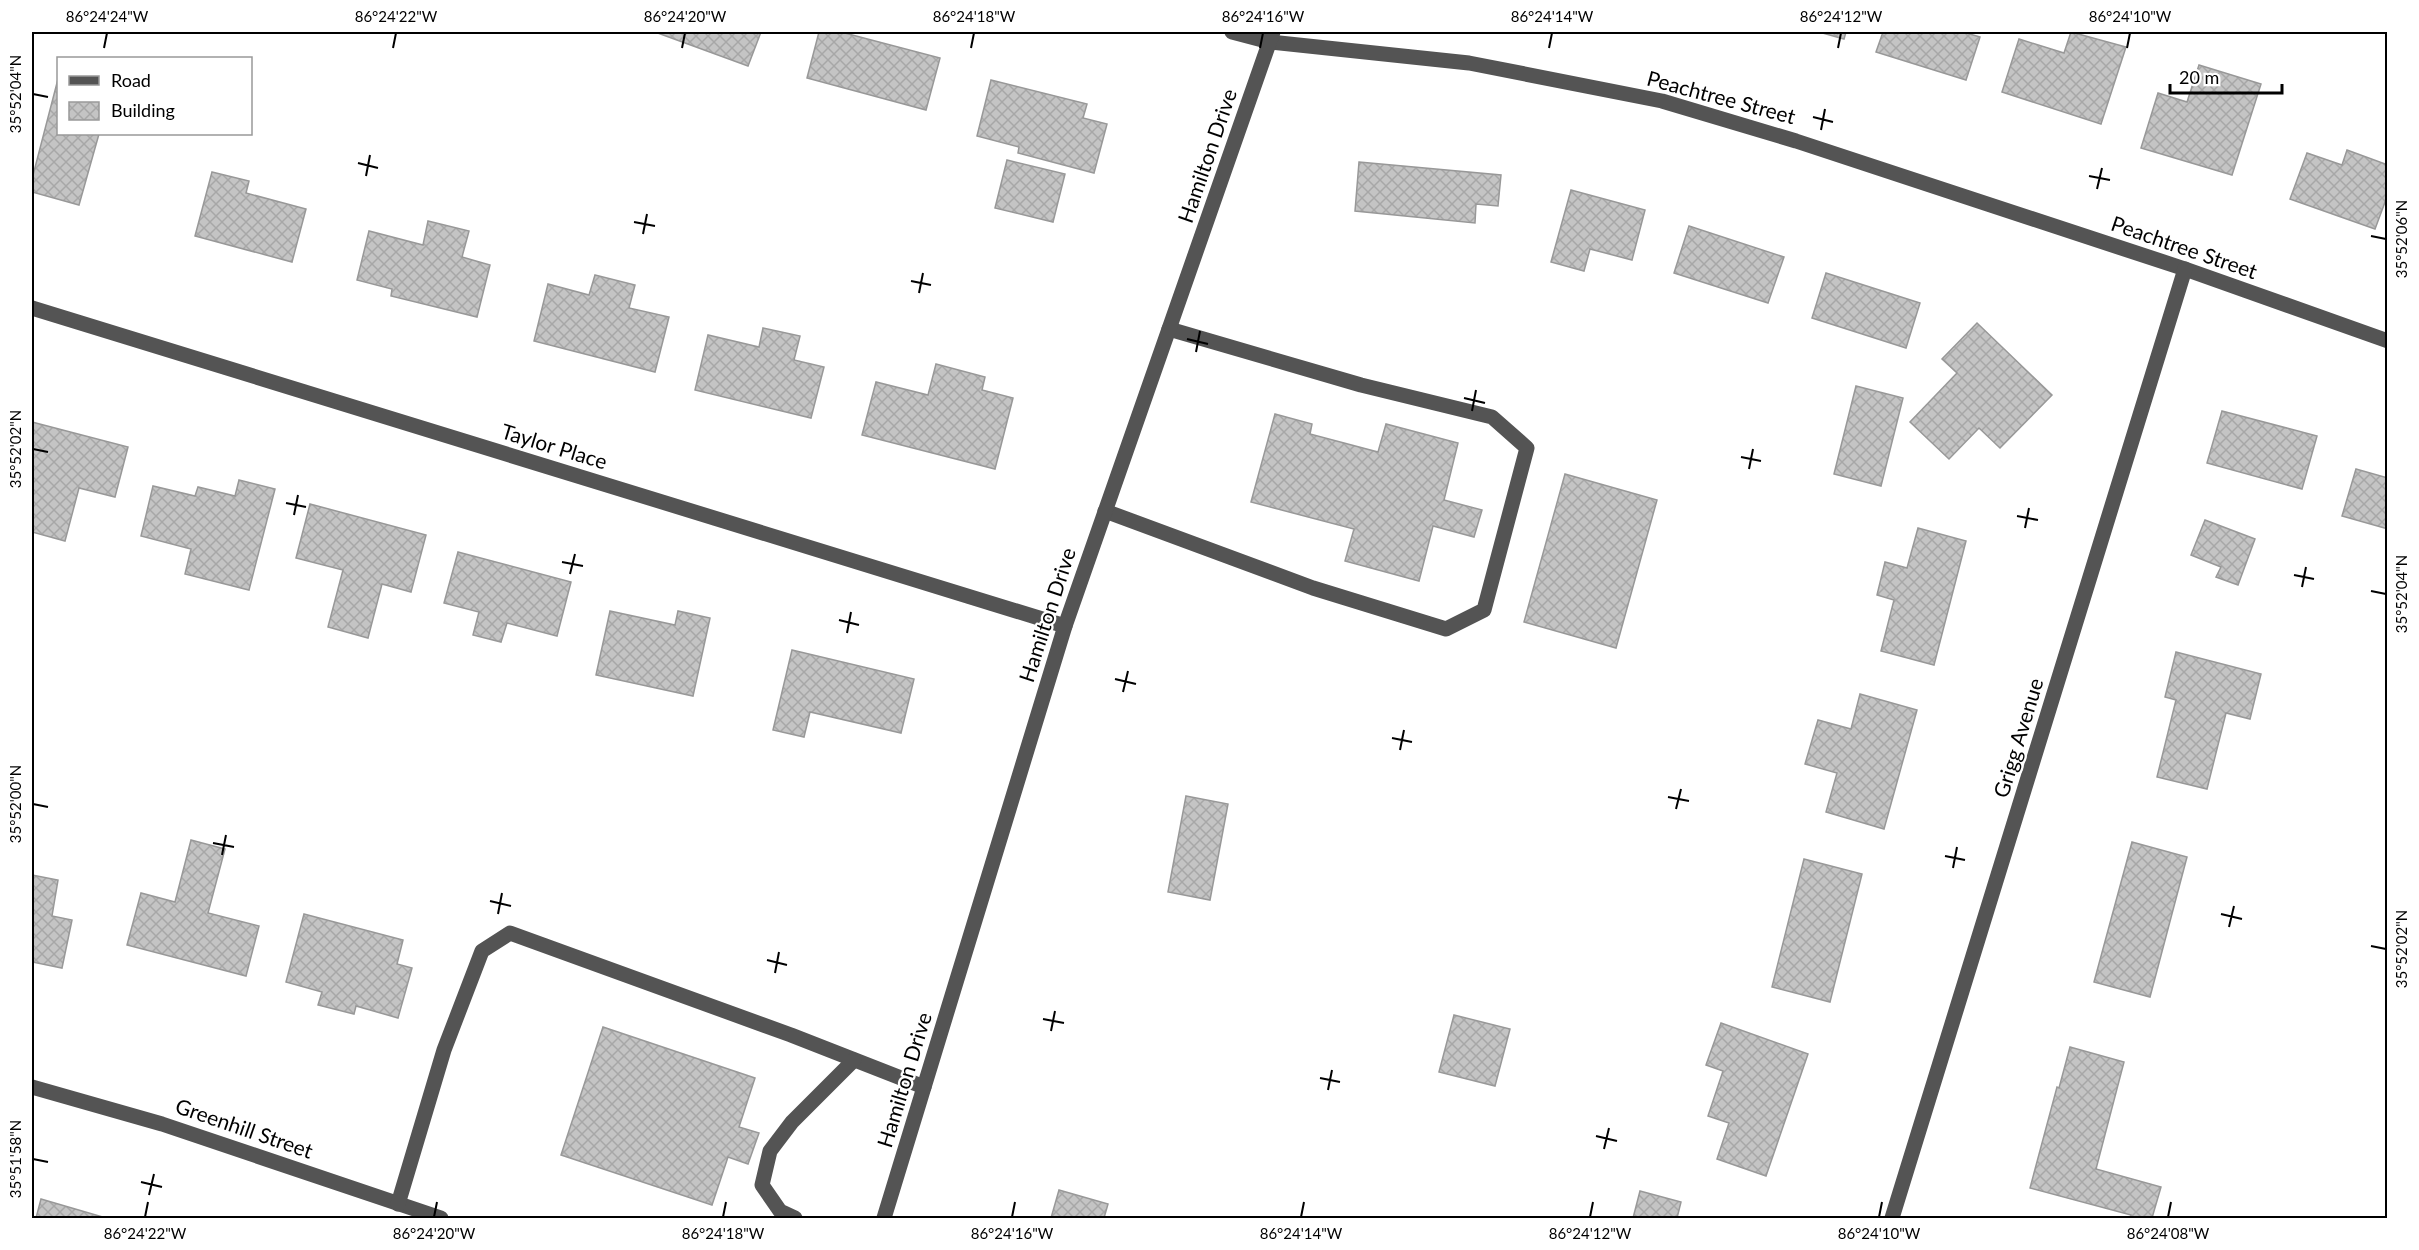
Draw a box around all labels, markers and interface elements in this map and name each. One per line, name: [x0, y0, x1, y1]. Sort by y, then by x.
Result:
text: 86°24'24"W: [66, 7, 149, 25]
text: 86°24'22"W: [355, 7, 438, 25]
text: 86°24'20"W: [644, 7, 727, 25]
text: 86°24'18"W: [933, 7, 1016, 25]
text: 86°24'16"W: [1222, 7, 1305, 25]
text: 86°24'14"W: [1511, 7, 1594, 25]
text: 86°24'12"W: [1800, 7, 1883, 25]
text: 86°24'10"W: [2089, 7, 2172, 25]
text: 35°52'04"N: [6, 55, 24, 133]
legend: [57, 57, 252, 135]
scale bar: [2170, 57, 2282, 95]
street label: Peachtree Street: [1644, 65, 1799, 129]
text: 20 m: [2179, 66, 2219, 88]
text: Road: [111, 69, 151, 91]
street label: Hamilton Drive: [1172, 85, 1241, 226]
text: Building: [111, 99, 175, 121]
text: 35°52'06"N: [2392, 200, 2410, 278]
street label: Peachtree Street: [2108, 210, 2261, 283]
text: 35°52'02"N: [6, 410, 24, 488]
street label: Taylor Place: [499, 418, 610, 474]
street label: Hamilton Drive: [1013, 544, 1080, 685]
text: 35°52'04"N: [2392, 555, 2410, 633]
street label: Grigg Avenue: [1988, 675, 2048, 800]
text: 35°52'00"N: [6, 765, 24, 843]
text: 35°52'02"N: [2392, 910, 2410, 988]
street label: Hamilton Drive: [871, 1009, 936, 1150]
street label: Greenhill Street: [173, 1092, 317, 1163]
text: 35°51'58"N: [6, 1120, 24, 1198]
text: 86°24'22"W: [104, 1224, 187, 1242]
text: 86°24'20"W: [393, 1224, 476, 1242]
text: 86°24'18"W: [682, 1224, 765, 1242]
text: 86°24'16"W: [971, 1224, 1054, 1242]
text: 86°24'14"W: [1260, 1224, 1343, 1242]
text: 86°24'12"W: [1549, 1224, 1632, 1242]
text: 86°24'10"W: [1838, 1224, 1921, 1242]
text: 86°24'08"W: [2127, 1224, 2210, 1242]

